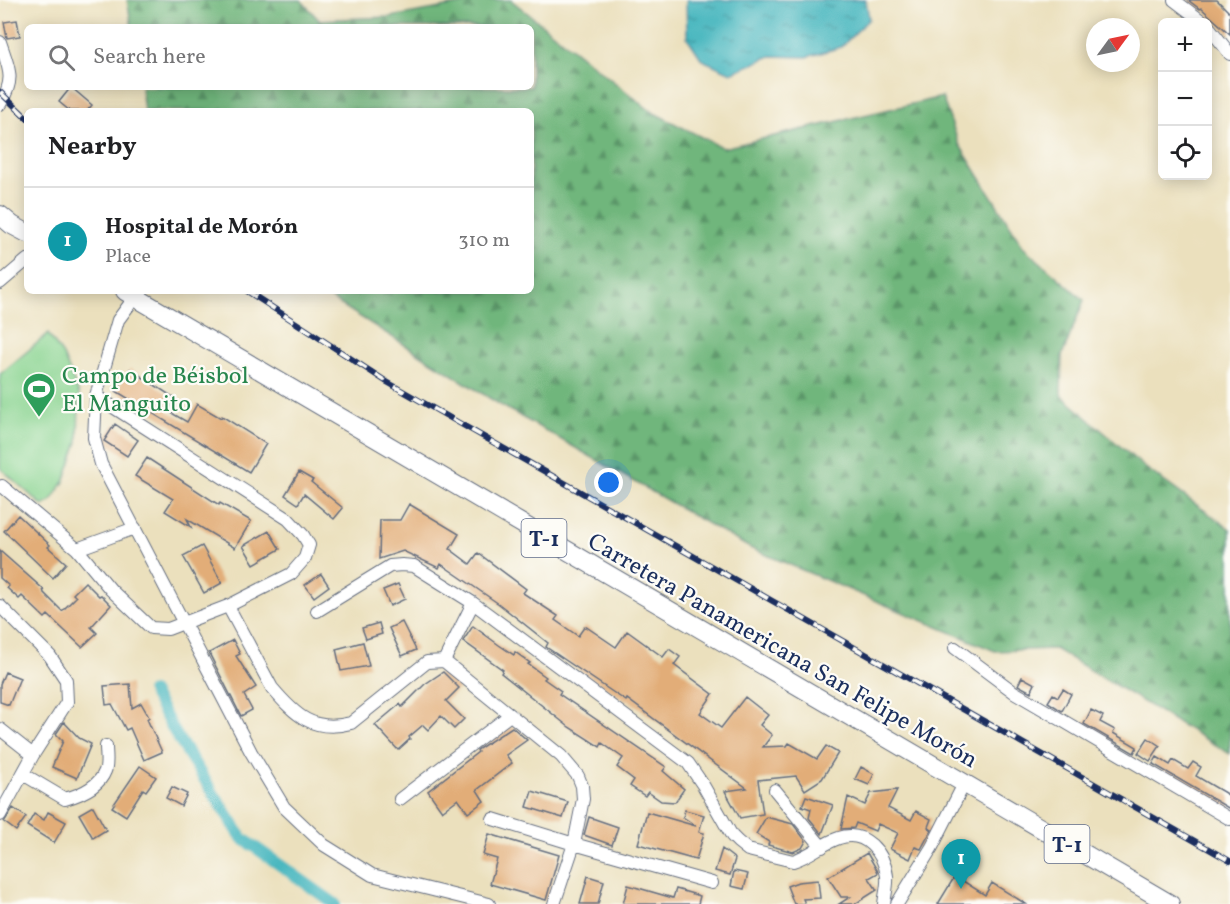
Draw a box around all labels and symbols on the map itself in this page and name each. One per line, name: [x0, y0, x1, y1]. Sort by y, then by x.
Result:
north arrow: [1086, 18, 1140, 72]
place label: Campo de Béisbol El Manguito: [62, 360, 249, 422]
sports icon: Campo de Béisbol El Manguito: [21, 371, 57, 418]
your location: [594, 468, 623, 497]
road number: T-1: [522, 519, 566, 557]
street label: Carretera Panamericana San Felipe Morón: [581, 526, 983, 778]
road number: T-1: [1044, 825, 1090, 863]
pin: 1: [942, 840, 980, 889]

